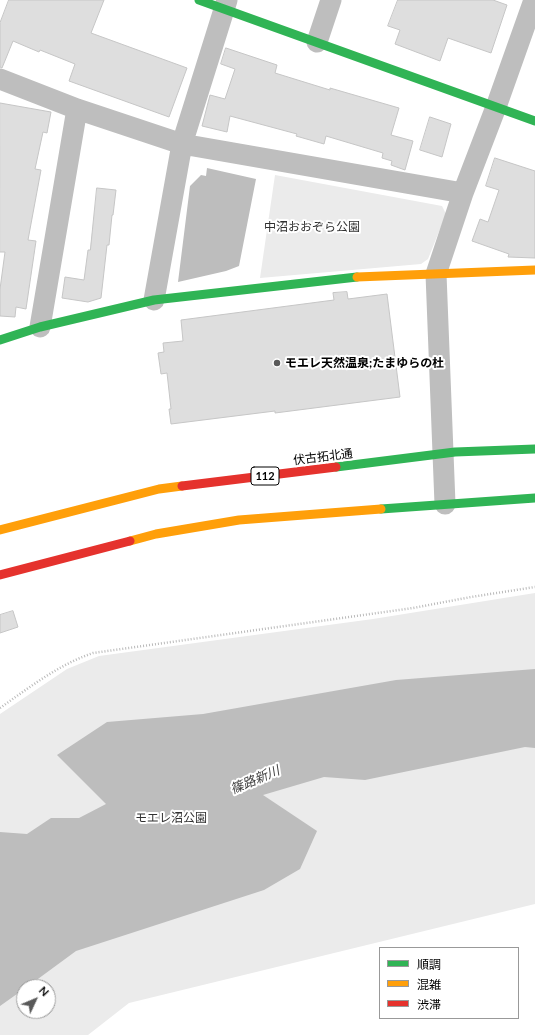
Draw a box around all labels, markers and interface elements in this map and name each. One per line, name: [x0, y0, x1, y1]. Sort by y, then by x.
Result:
park label: 中沼おおぞら公園: [264, 220, 360, 234]
place label: モエレ天然温泉;たまゆらの杜: [285, 356, 444, 370]
marker: モエレ天然温泉;たまゆらの杜: [272, 358, 282, 368]
street label: 伏古拓北通: [292, 446, 354, 468]
road number: 112: [251, 467, 279, 485]
water label: 篠路新川: [228, 763, 282, 797]
park label: モエレ沼公園: [135, 811, 207, 825]
legend: [379, 947, 519, 1019]
text: 順調: [417, 957, 441, 972]
text: 混雑: [417, 977, 441, 992]
north arrow: [16, 979, 56, 1019]
text: N: [37, 983, 52, 999]
text: 渋滞: [417, 997, 441, 1012]

